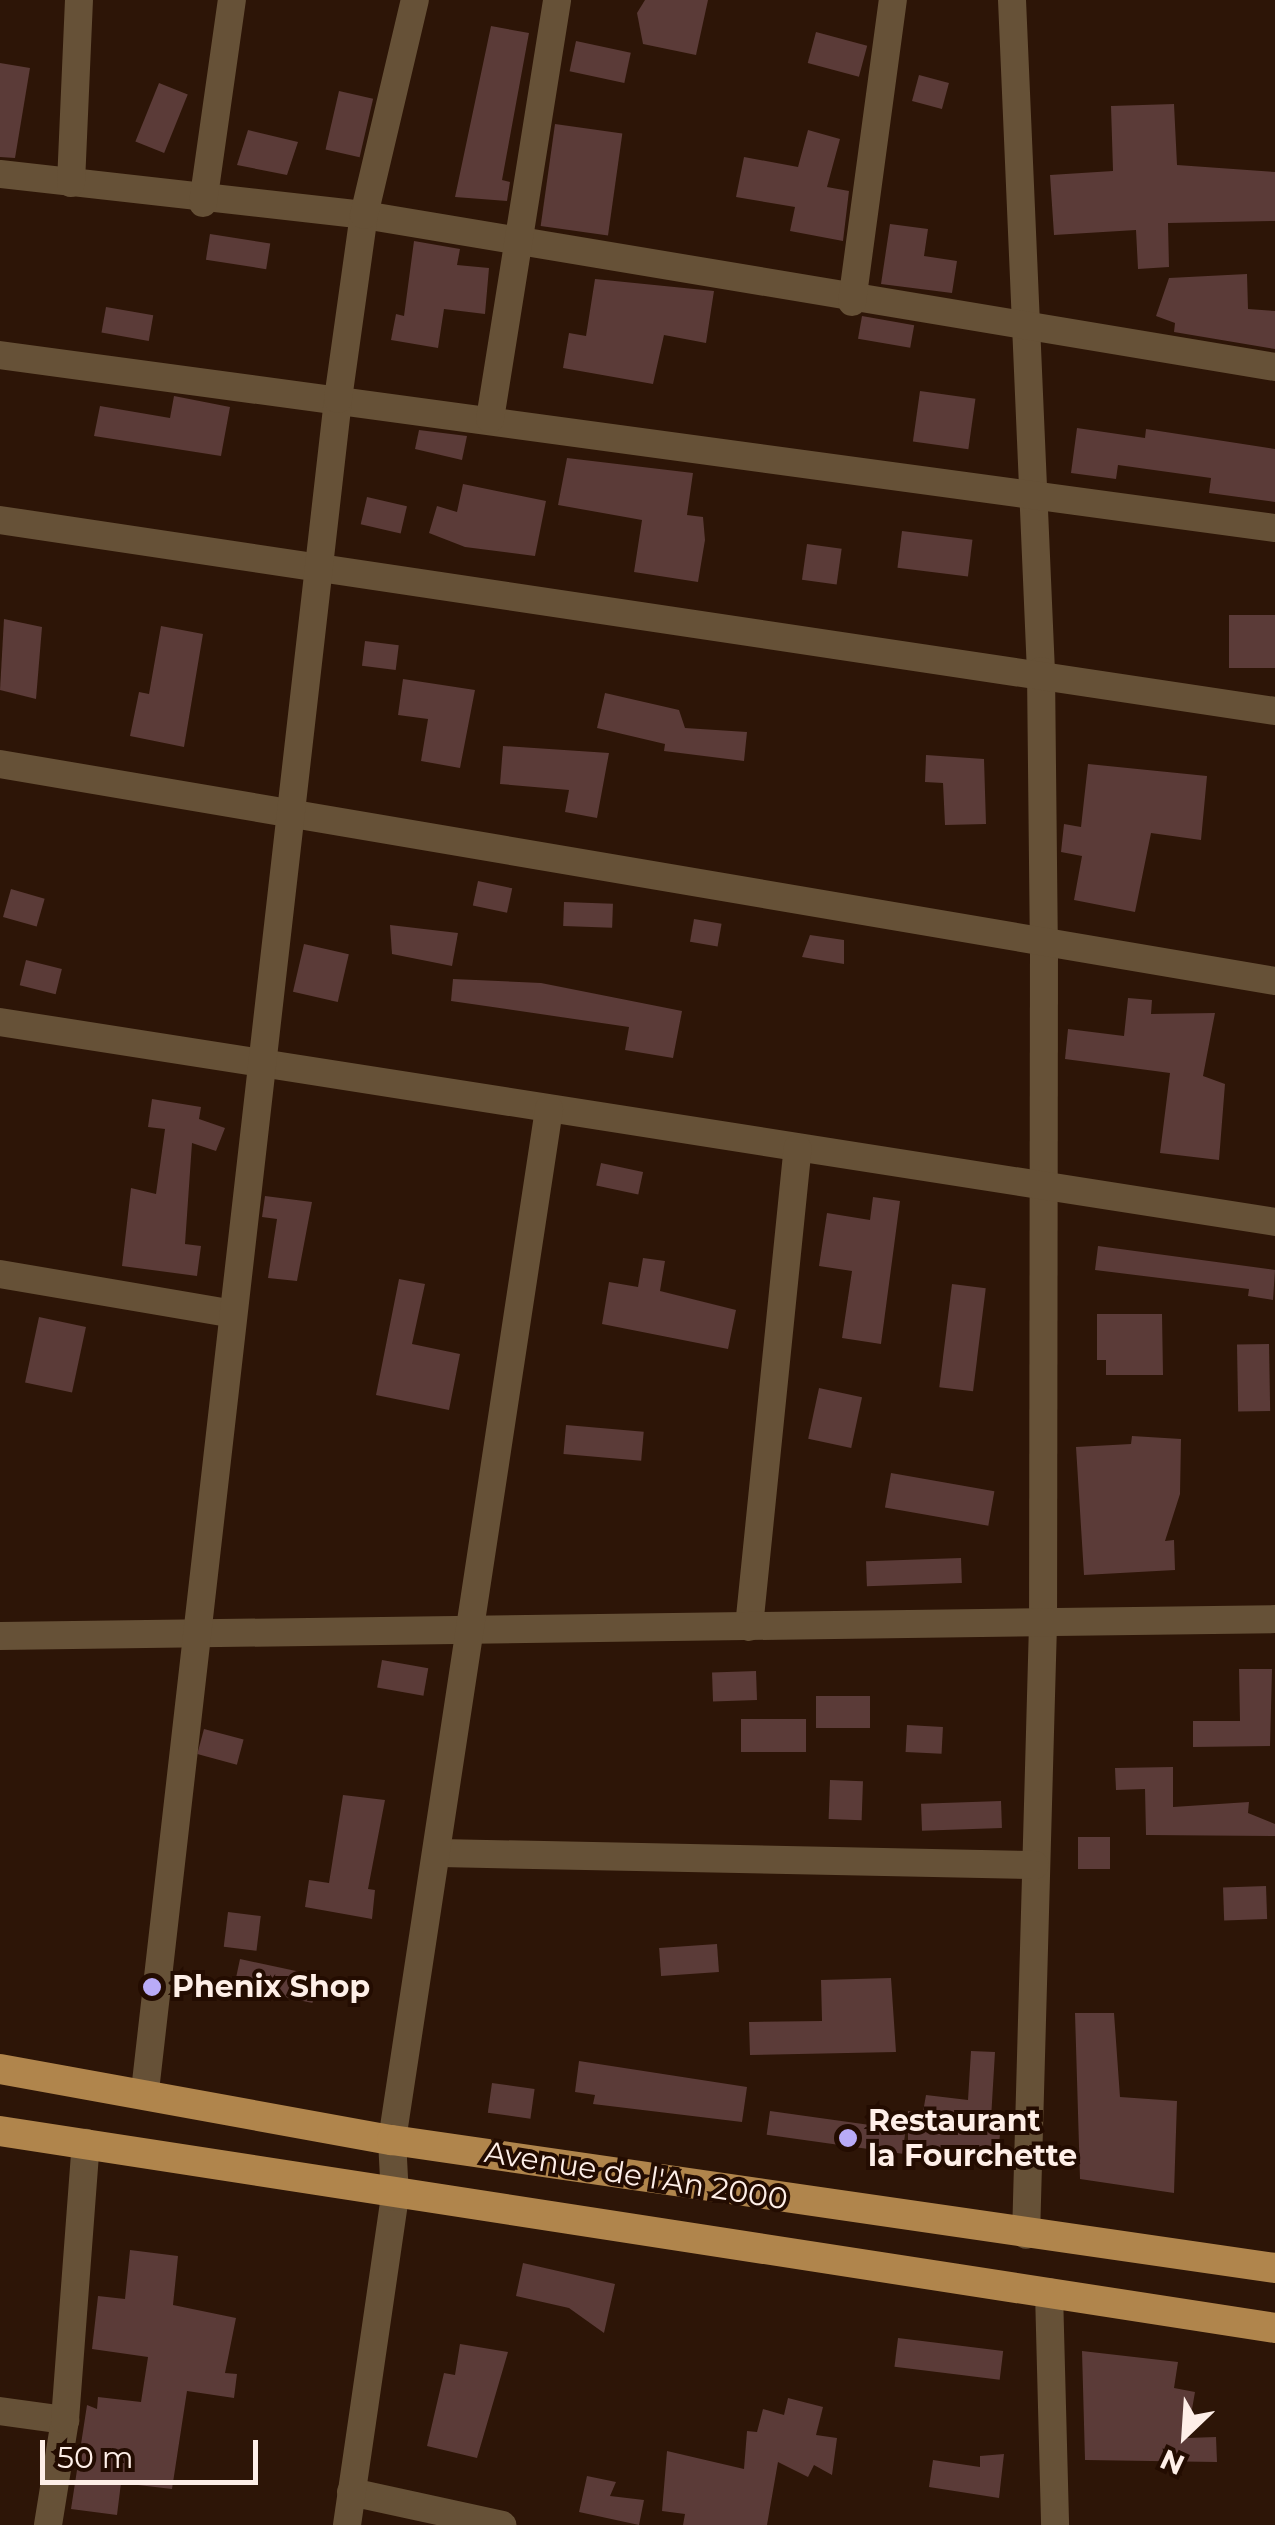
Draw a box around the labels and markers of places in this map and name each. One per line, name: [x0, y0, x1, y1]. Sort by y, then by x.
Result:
place label: Phenix Shop: [172, 1969, 370, 2005]
marker: Phenix Shop: [141, 1976, 163, 1998]
place label: Restaurant la Fourchette: [868, 2103, 1077, 2174]
marker: Restaurant la Fourchette: [837, 2127, 859, 2149]

